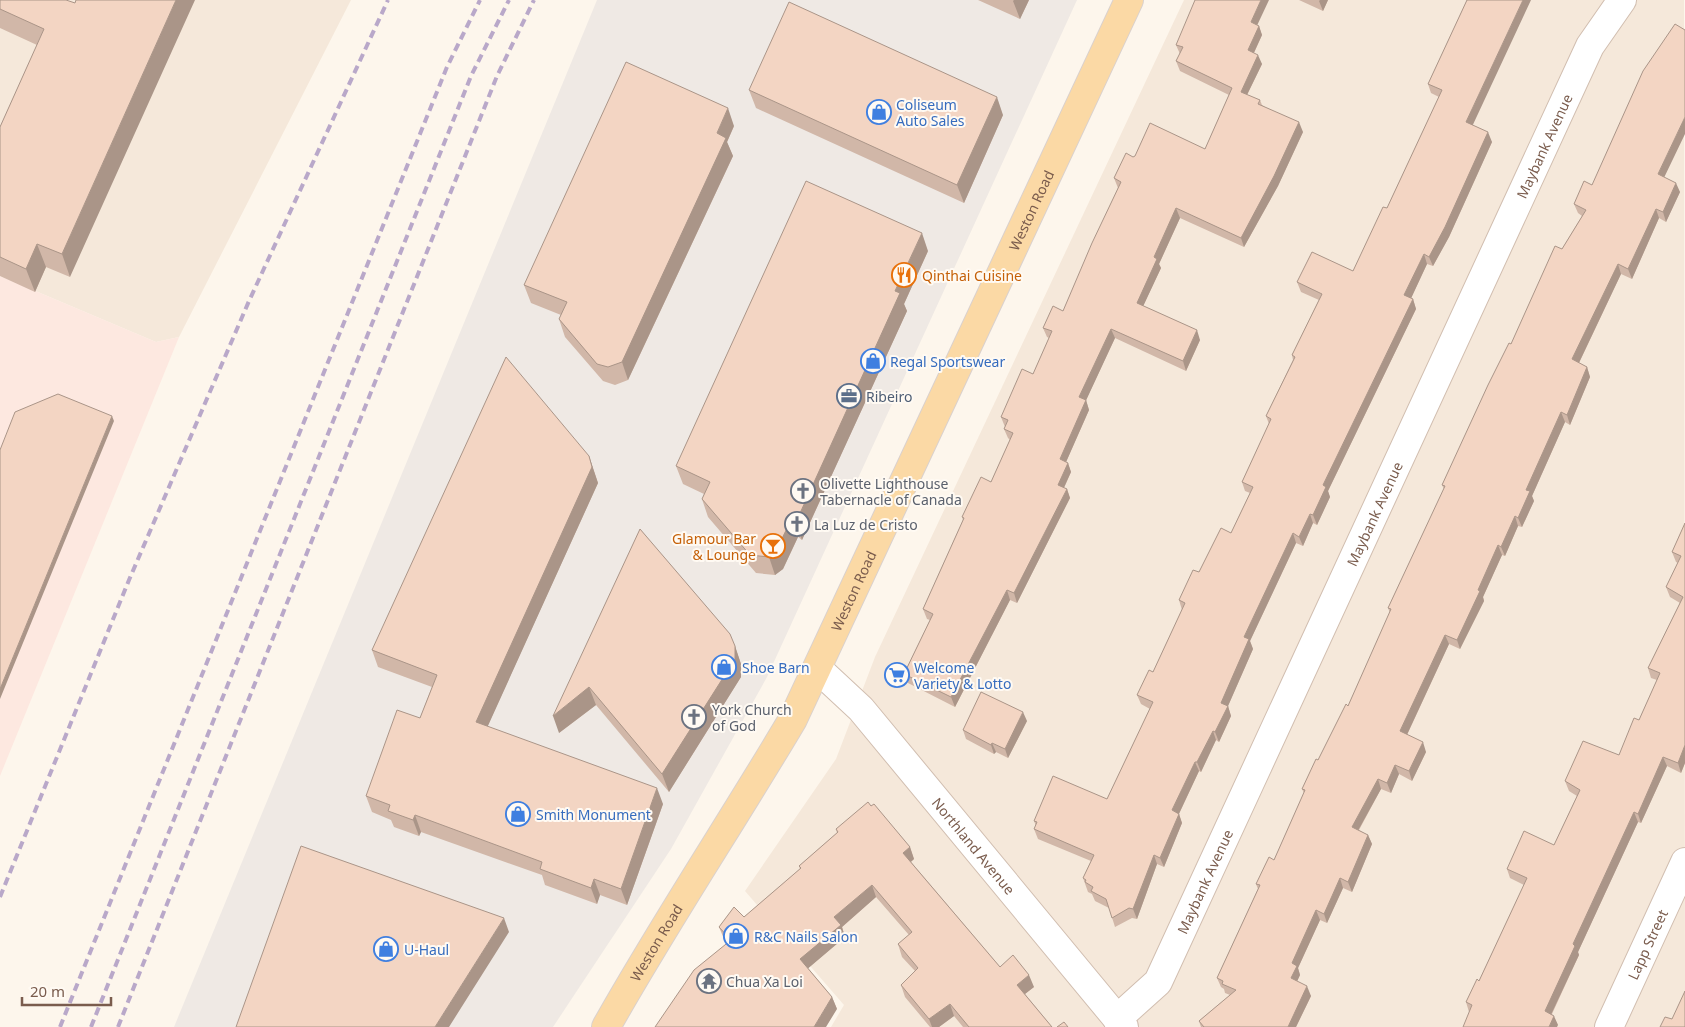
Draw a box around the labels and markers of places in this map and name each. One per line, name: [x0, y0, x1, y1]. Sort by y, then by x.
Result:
place label: Coliseum Auto Sales: [896, 95, 965, 130]
shop icon: Coliseum Auto Sales: [866, 99, 892, 125]
restaurant icon: Qinthai Cuisine: [891, 262, 917, 288]
place label: Qinthai Cuisine: [922, 266, 1022, 285]
shop icon: Regal Sportswear: [860, 348, 886, 374]
place label: Regal Sportswear: [890, 352, 1005, 371]
office icon: Ribeiro: [836, 383, 862, 409]
place label: Ribeiro: [866, 387, 912, 406]
place label: Olivette Lighthouse Tabernacle of Canada: [820, 474, 962, 509]
church icon: Olivette Lighthouse Tabernacle of Canada: [790, 478, 816, 504]
church icon: La Luz de Cristo: [784, 511, 810, 537]
place label: La Luz de Cristo: [814, 515, 918, 534]
place label: Glamour Bar & Lounge: [672, 529, 756, 564]
bar icon: Glamour Bar & Lounge: [760, 533, 786, 559]
shop icon: Shoe Barn: [711, 654, 737, 680]
place label: Shoe Barn: [742, 658, 810, 677]
place label: Welcome Variety & Lotto: [914, 658, 1011, 693]
supermarket icon: Welcome Variety & Lotto: [884, 662, 910, 688]
place label: York Church of God: [712, 700, 792, 735]
church icon: York Church of God: [681, 704, 707, 730]
shop icon: Smith Monument: [505, 801, 531, 827]
place label: Smith Monument: [536, 805, 651, 824]
shop icon: R&C Nails Salon: [723, 923, 749, 949]
place label: R&C Nails Salon: [754, 927, 858, 946]
shop icon: U-Haul: [373, 936, 399, 962]
place label: U-Haul: [404, 940, 449, 959]
temple icon: Chua Xa Loi: [696, 968, 722, 994]
place label: Chua Xa Loi: [726, 972, 803, 991]

